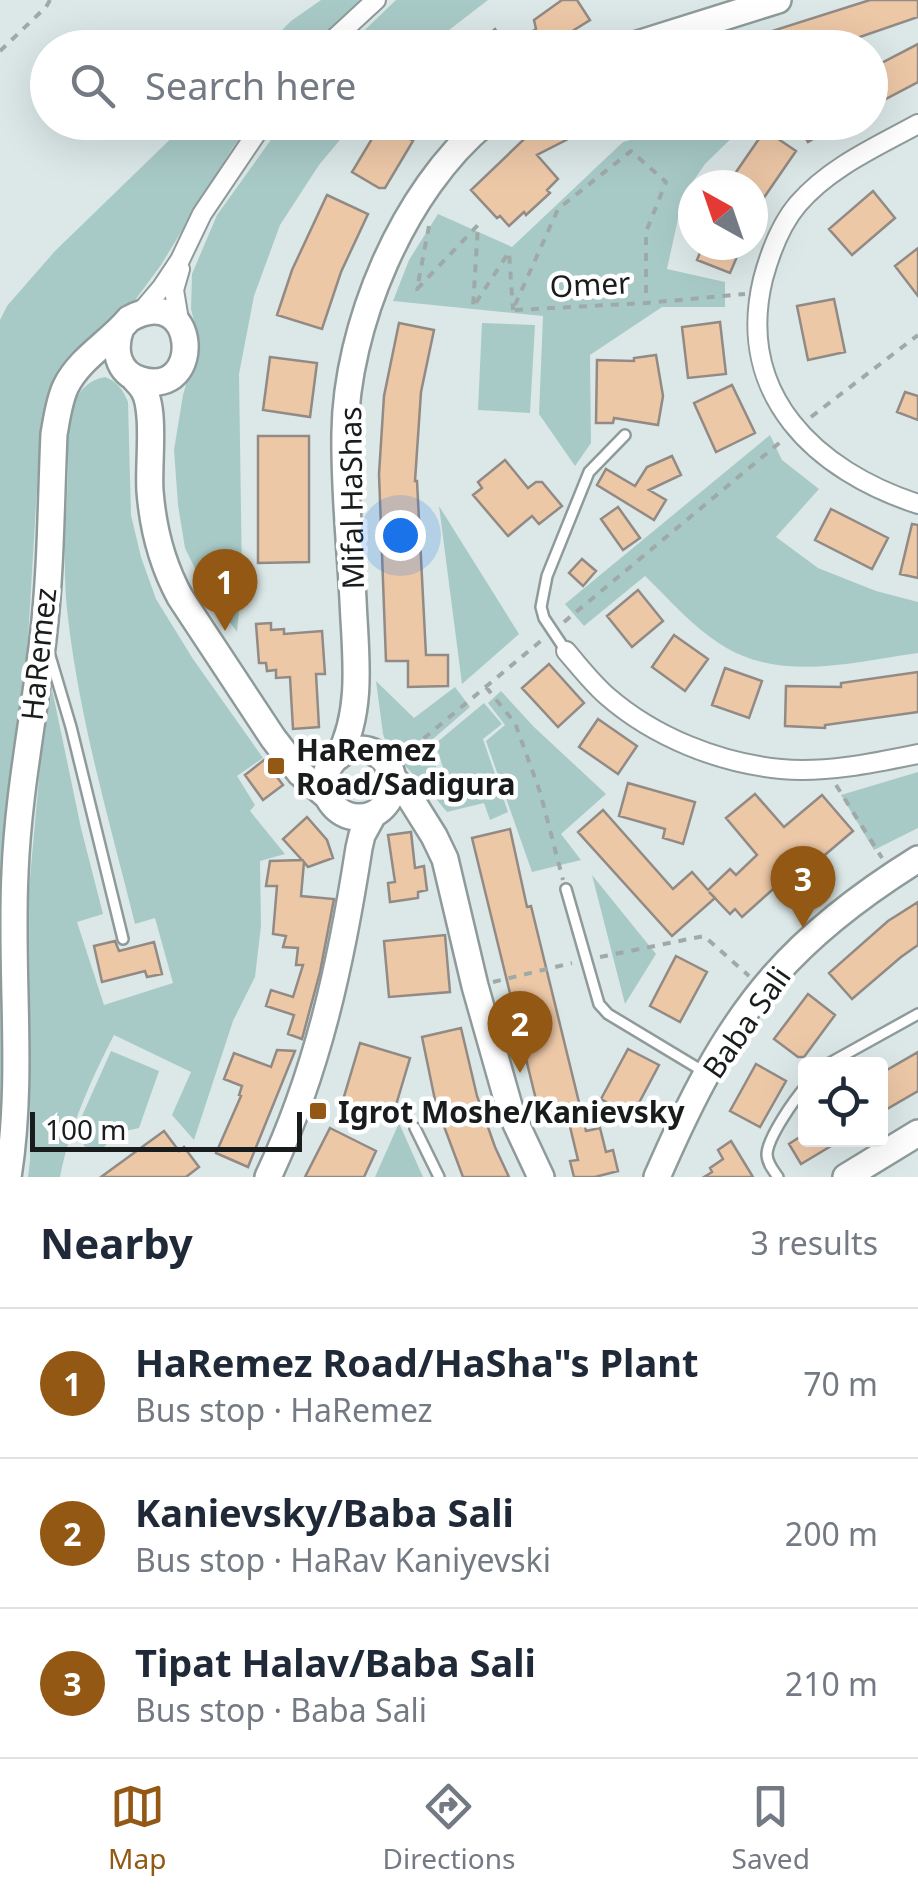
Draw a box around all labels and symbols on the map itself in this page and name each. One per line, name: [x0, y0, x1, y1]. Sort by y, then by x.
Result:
north arrow: [678, 170, 768, 260]
street label: Omer: [549, 261, 631, 307]
street label: Mifal HaShas: [329, 406, 373, 590]
your location: [375, 510, 426, 561]
pin: 1: [192, 548, 258, 631]
street label: HaRemez: [11, 586, 65, 722]
place label: HaRemez Road/Sadigura: [296, 729, 515, 804]
marker: HaRemez Road/Sadigura: [265, 755, 287, 777]
pin: 3: [770, 846, 836, 928]
street label: Baba Sali: [692, 958, 800, 1086]
pin: 2: [488, 990, 552, 1073]
place label: Igrot Moshe/Kanievsky: [338, 1091, 685, 1132]
marker: Igrot Moshe/Kanievsky: [307, 1100, 329, 1122]
scale bar: [30, 1107, 302, 1152]

